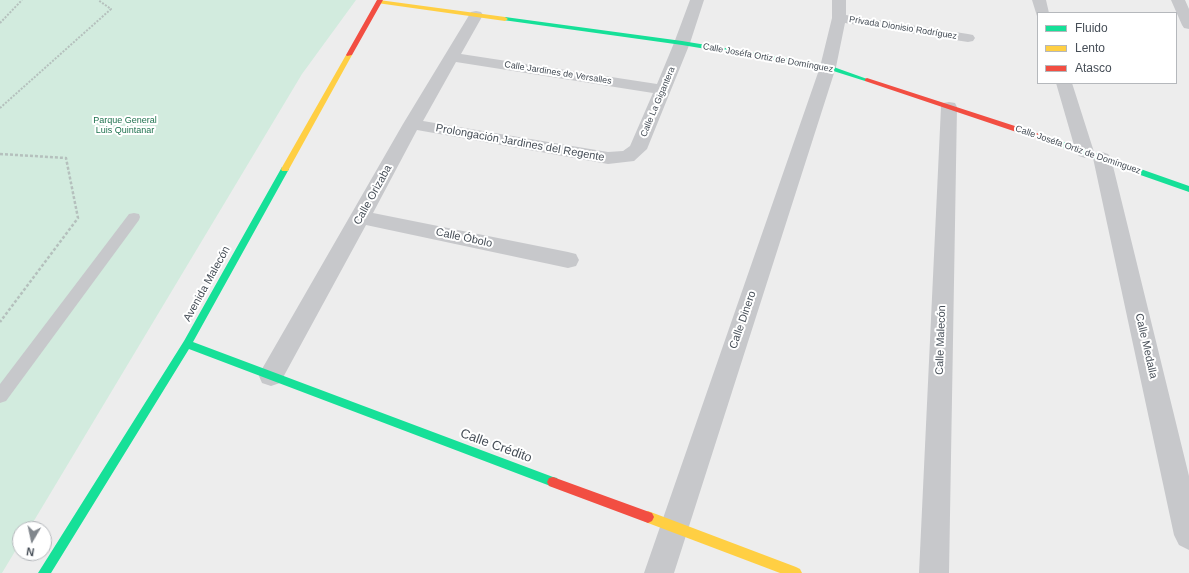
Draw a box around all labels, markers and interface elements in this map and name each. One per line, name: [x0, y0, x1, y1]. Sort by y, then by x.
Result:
legend: [1037, 12, 1177, 84]
street label: Privada Dionisio Rodríguez: [848, 14, 958, 42]
text: Fluido: [1075, 21, 1108, 35]
street label: Calle Joséfa Ortiz de Domínguez: [702, 41, 834, 75]
text: Lento: [1075, 41, 1105, 55]
street label: Calle Jardines de Versalles: [504, 59, 612, 87]
text: Atasco: [1075, 61, 1112, 75]
street label: Calle La Gigantera: [638, 65, 678, 139]
park label: Parque General Luis Quintanar: [93, 116, 157, 137]
street label: Prolongación Jardines del Regente: [435, 122, 605, 164]
street label: Calle Joséfa Ortiz de Domínguez: [1014, 123, 1142, 177]
street label: Calle Orizaba: [351, 163, 395, 227]
street label: Calle Óbolo: [435, 226, 493, 250]
street label: Avenida Malecón: [181, 244, 233, 324]
street label: Calle Dinero: [727, 289, 759, 351]
street label: Calle Malecón: [933, 305, 949, 375]
street label: Calle Medalla: [1132, 312, 1160, 380]
street label: Calle Crédito: [458, 426, 534, 466]
north arrow: [12, 521, 52, 561]
text: N: [25, 545, 35, 558]

